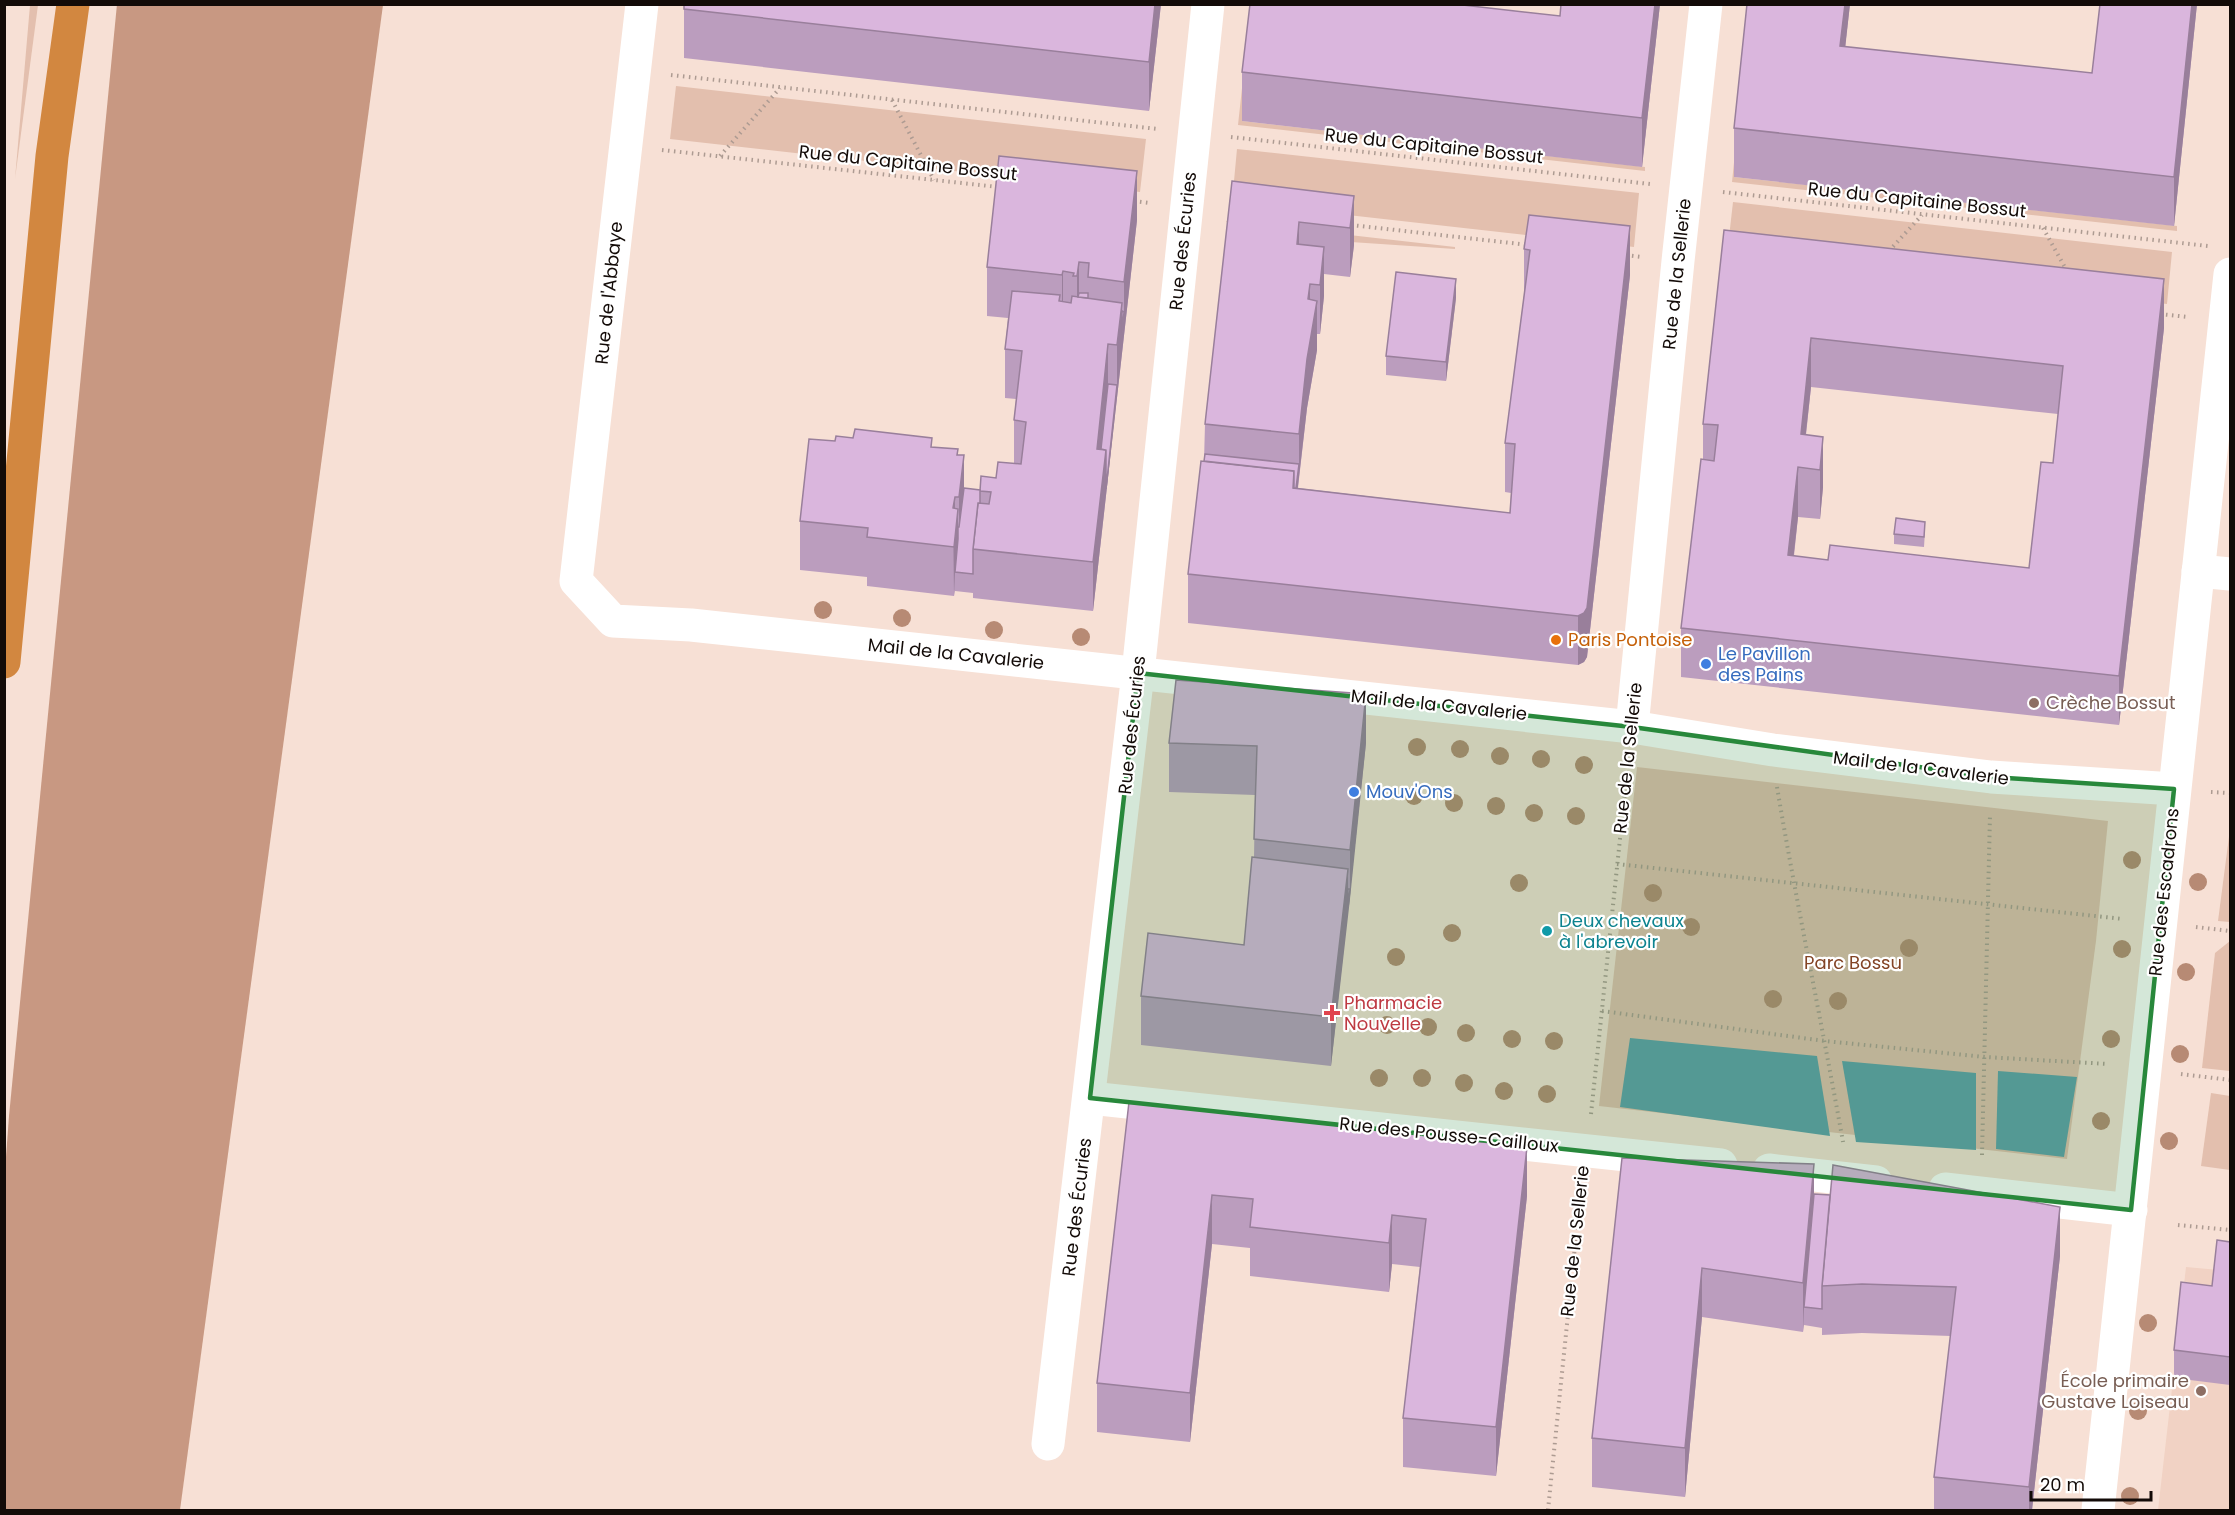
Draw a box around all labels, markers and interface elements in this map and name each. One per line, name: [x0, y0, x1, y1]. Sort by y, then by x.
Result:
street label: Rue du Capitaine Bossut: [1324, 122, 1545, 169]
street label: Rue du Capitaine Bossut: [798, 139, 1019, 186]
street label: Rue des Écuries: [1163, 170, 1202, 312]
street label: Rue du Capitaine Bossut: [1807, 176, 2028, 223]
street label: Rue de la Sellerie: [1656, 197, 1697, 351]
street label: Rue de l'Abbaye: [589, 220, 628, 366]
place label: Paris Pontoise: [1568, 627, 1692, 652]
street label: Mail de la Cavalerie: [867, 632, 1045, 675]
marker: Paris Pontoise: [1549, 633, 1563, 647]
place label: Le Pavillon des Pains: [1718, 641, 1811, 687]
street label: Rue des Écuries: [1112, 654, 1151, 796]
marker: Le Pavillon des Pains: [1699, 657, 1713, 671]
street label: Rue de la Sellerie: [1607, 681, 1648, 835]
street label: Mail de la Cavalerie: [1350, 683, 1528, 726]
place label: Crèche Bossut: [2046, 690, 2176, 715]
marker: Crèche Bossut: [2027, 696, 2041, 710]
street label: Mail de la Cavalerie: [1832, 744, 2010, 791]
place label: Mouv'Ons: [1366, 779, 1453, 804]
marker: Mouv'Ons: [1347, 785, 1361, 799]
street label: Rue des Escadrons: [2142, 807, 2185, 977]
place label: Deux chevaux à l'abrevoir: [1559, 908, 1684, 954]
marker: Deux chevaux à l'abrevoir: [1540, 924, 1554, 938]
park label: Parc Bossu: [1804, 950, 1902, 975]
place label: Pharmacie Nouvelle: [1344, 990, 1442, 1036]
marker: Pharmacie Nouvelle: [1325, 1006, 1339, 1020]
street label: Rue des Pousse-Cailloux: [1338, 1111, 1560, 1158]
street label: Rue des Écuries: [1056, 1136, 1097, 1278]
street label: Rue de la Sellerie: [1554, 1164, 1595, 1318]
place label: École primaire Gustave Loiseau: [2041, 1368, 2189, 1414]
marker: École primaire Gustave Loiseau: [2194, 1384, 2208, 1398]
scale bar: [2031, 1464, 2151, 1502]
text: 20 m: [2040, 1472, 2085, 1497]

